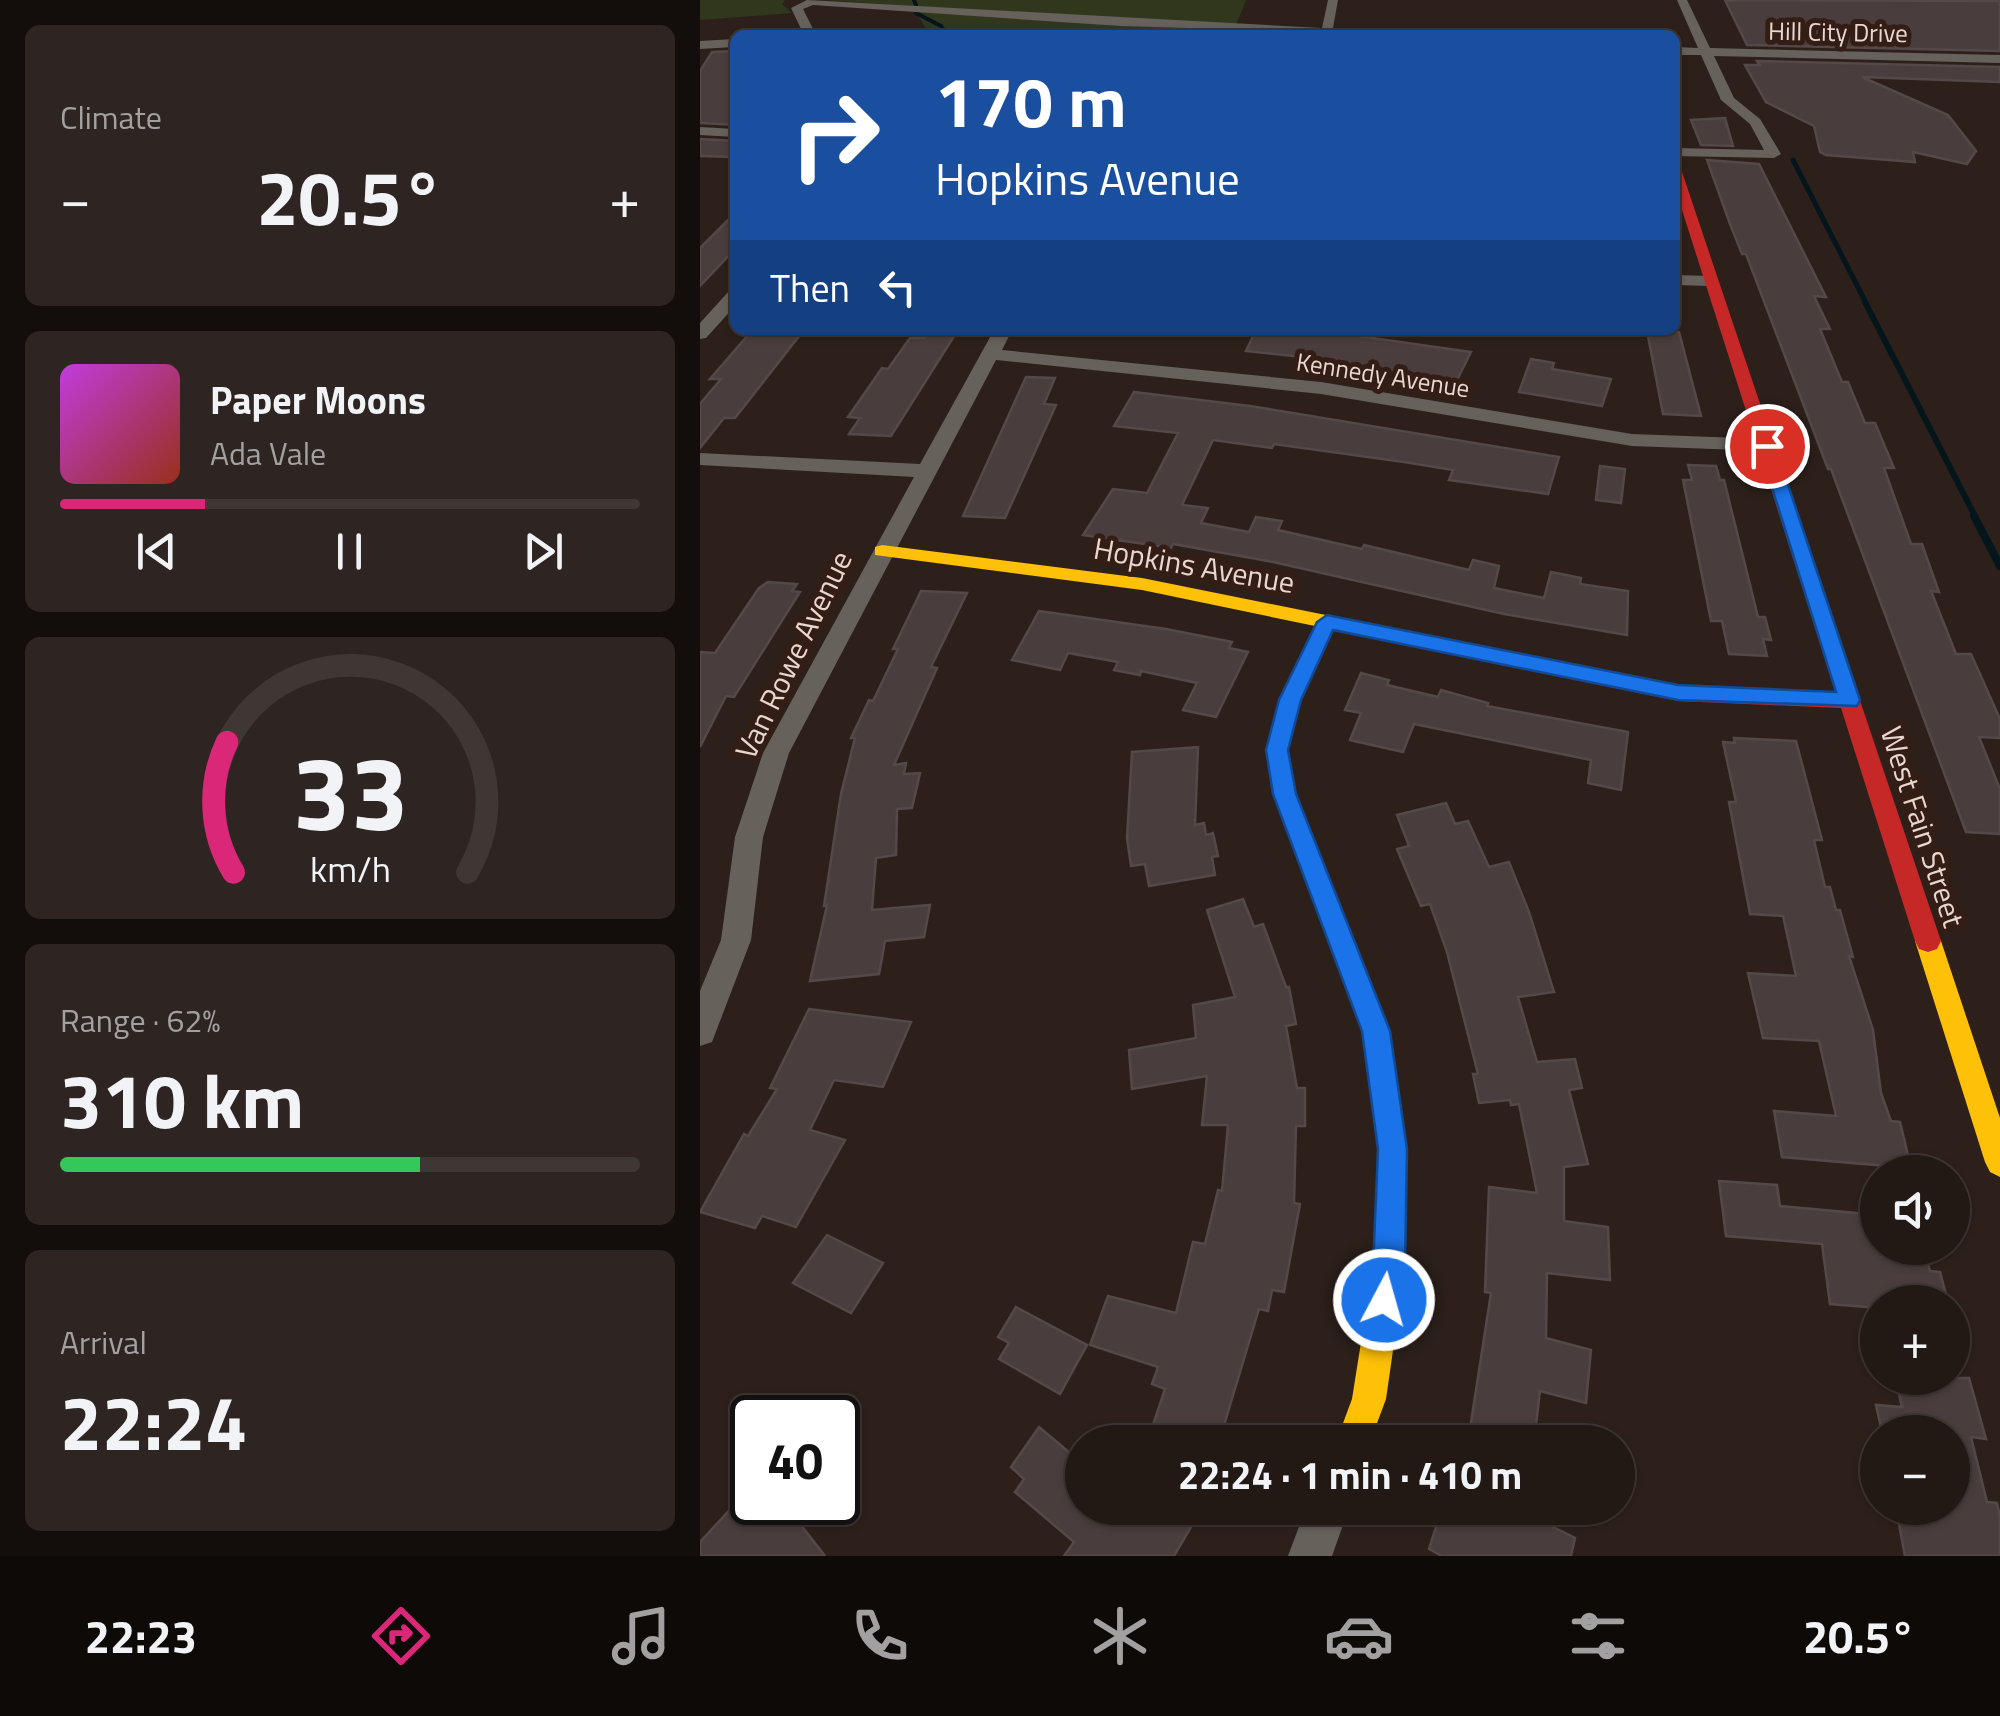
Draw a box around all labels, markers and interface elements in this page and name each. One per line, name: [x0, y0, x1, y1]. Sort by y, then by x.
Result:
street label: Hill City Drive: [1768, 12, 1908, 52]
text: 170 m: [935, 48, 1127, 154]
icon: right: [770, 70, 900, 200]
text: Climate: [60, 93, 162, 141]
text: 20.5°: [256, 140, 444, 254]
text: Hopkins Avenue: [935, 144, 1240, 212]
text: −: [60, 156, 91, 239]
text: +: [609, 156, 640, 239]
text: Then: [770, 259, 850, 317]
icon: left: [870, 260, 925, 315]
street label: Kennedy Avenue: [1294, 343, 1472, 407]
text: Paper Moons: [210, 371, 426, 429]
pin: [1725, 404, 1810, 489]
icon: arrive: [1740, 419, 1795, 474]
text: Ada Vale: [210, 429, 326, 477]
icon: previous: [129, 524, 184, 579]
icon: pause: [322, 524, 377, 579]
icon: next: [516, 524, 571, 579]
street label: Hopkins Avenue: [1090, 525, 1298, 605]
street label: Van Rowe Avenue: [723, 543, 863, 766]
text: 33: [292, 712, 408, 870]
street label: West Fain Street: [1869, 720, 1977, 933]
text: km/h: [310, 841, 390, 896]
text: Range · 62%: [60, 996, 220, 1044]
text: 310 km: [60, 1043, 304, 1157]
map controls: [1860, 1155, 1970, 1525]
button: sound: [1860, 1155, 1970, 1265]
position arrow: [1332, 1248, 1436, 1352]
button: +: [1860, 1285, 1970, 1395]
text: Arrival: [60, 1318, 147, 1366]
text: 22:24: [60, 1365, 247, 1479]
speed limit sign: 40: [730, 1395, 860, 1525]
button: −: [1860, 1415, 1970, 1525]
text: 22:24 · 1 min · 410 m: [1178, 1446, 1522, 1504]
icon: directions: [366, 1601, 436, 1671]
icon: music: [606, 1601, 676, 1671]
icon: phone: [845, 1601, 915, 1671]
icon: climate: [1085, 1601, 1155, 1671]
icon: car: [1324, 1601, 1394, 1671]
icon: filters: [1563, 1601, 1633, 1671]
text: 22:23: [85, 1602, 197, 1670]
text: 20.5°: [1803, 1602, 1915, 1670]

